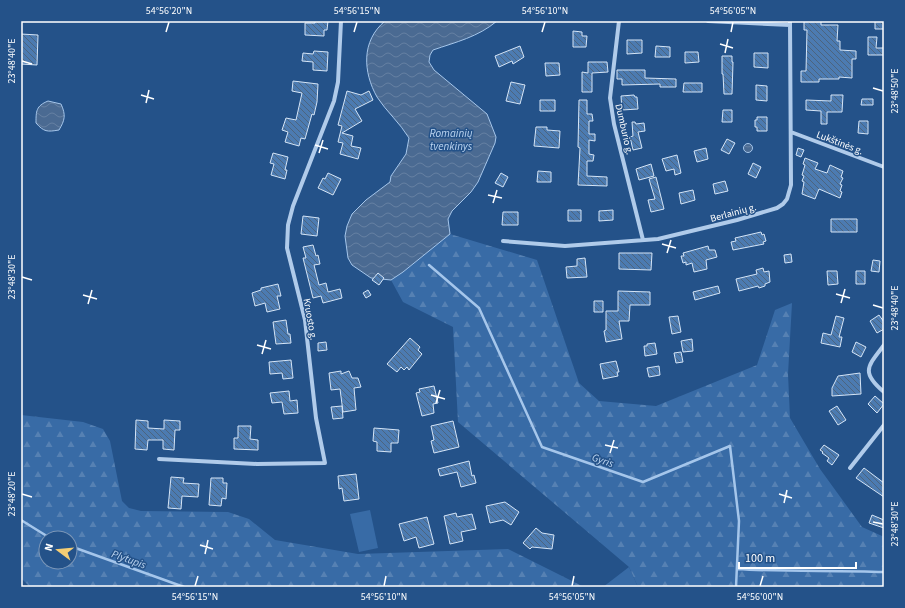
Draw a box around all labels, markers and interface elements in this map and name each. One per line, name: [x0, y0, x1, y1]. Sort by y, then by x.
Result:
text: 54°56'20"N: [146, 4, 192, 18]
text: 54°56'15"N: [334, 4, 380, 18]
text: 54°56'10"N: [522, 4, 568, 18]
text: 54°56'05"N: [710, 4, 756, 18]
text: 23°48'40"E: [5, 38, 19, 84]
text: 23°48'50"E: [888, 68, 902, 114]
street label: Dumburio g.: [611, 102, 637, 156]
water label: Romainių tvenkinys: [429, 126, 473, 154]
street label: Lukštinės g.: [814, 128, 865, 158]
street label: Berlainių g.: [709, 200, 758, 226]
text: 23°48'30"E: [5, 254, 19, 300]
text: 23°48'40"E: [888, 285, 902, 331]
street label: Kruosto g.: [299, 297, 321, 341]
water label: Gyris: [590, 450, 616, 471]
text: 23°48'20"E: [5, 471, 19, 517]
text: 23°48'30"E: [888, 501, 902, 547]
north arrow: [38, 530, 78, 570]
text: N: [41, 542, 57, 553]
scale bar: [739, 544, 856, 570]
water label: Plytupis: [109, 546, 149, 573]
text: 100 m: [745, 550, 775, 567]
text: 54°56'15"N: [172, 590, 218, 604]
text: 54°56'10"N: [361, 590, 407, 604]
text: 54°56'05"N: [549, 590, 595, 604]
text: 54°56'00"N: [737, 590, 783, 604]

